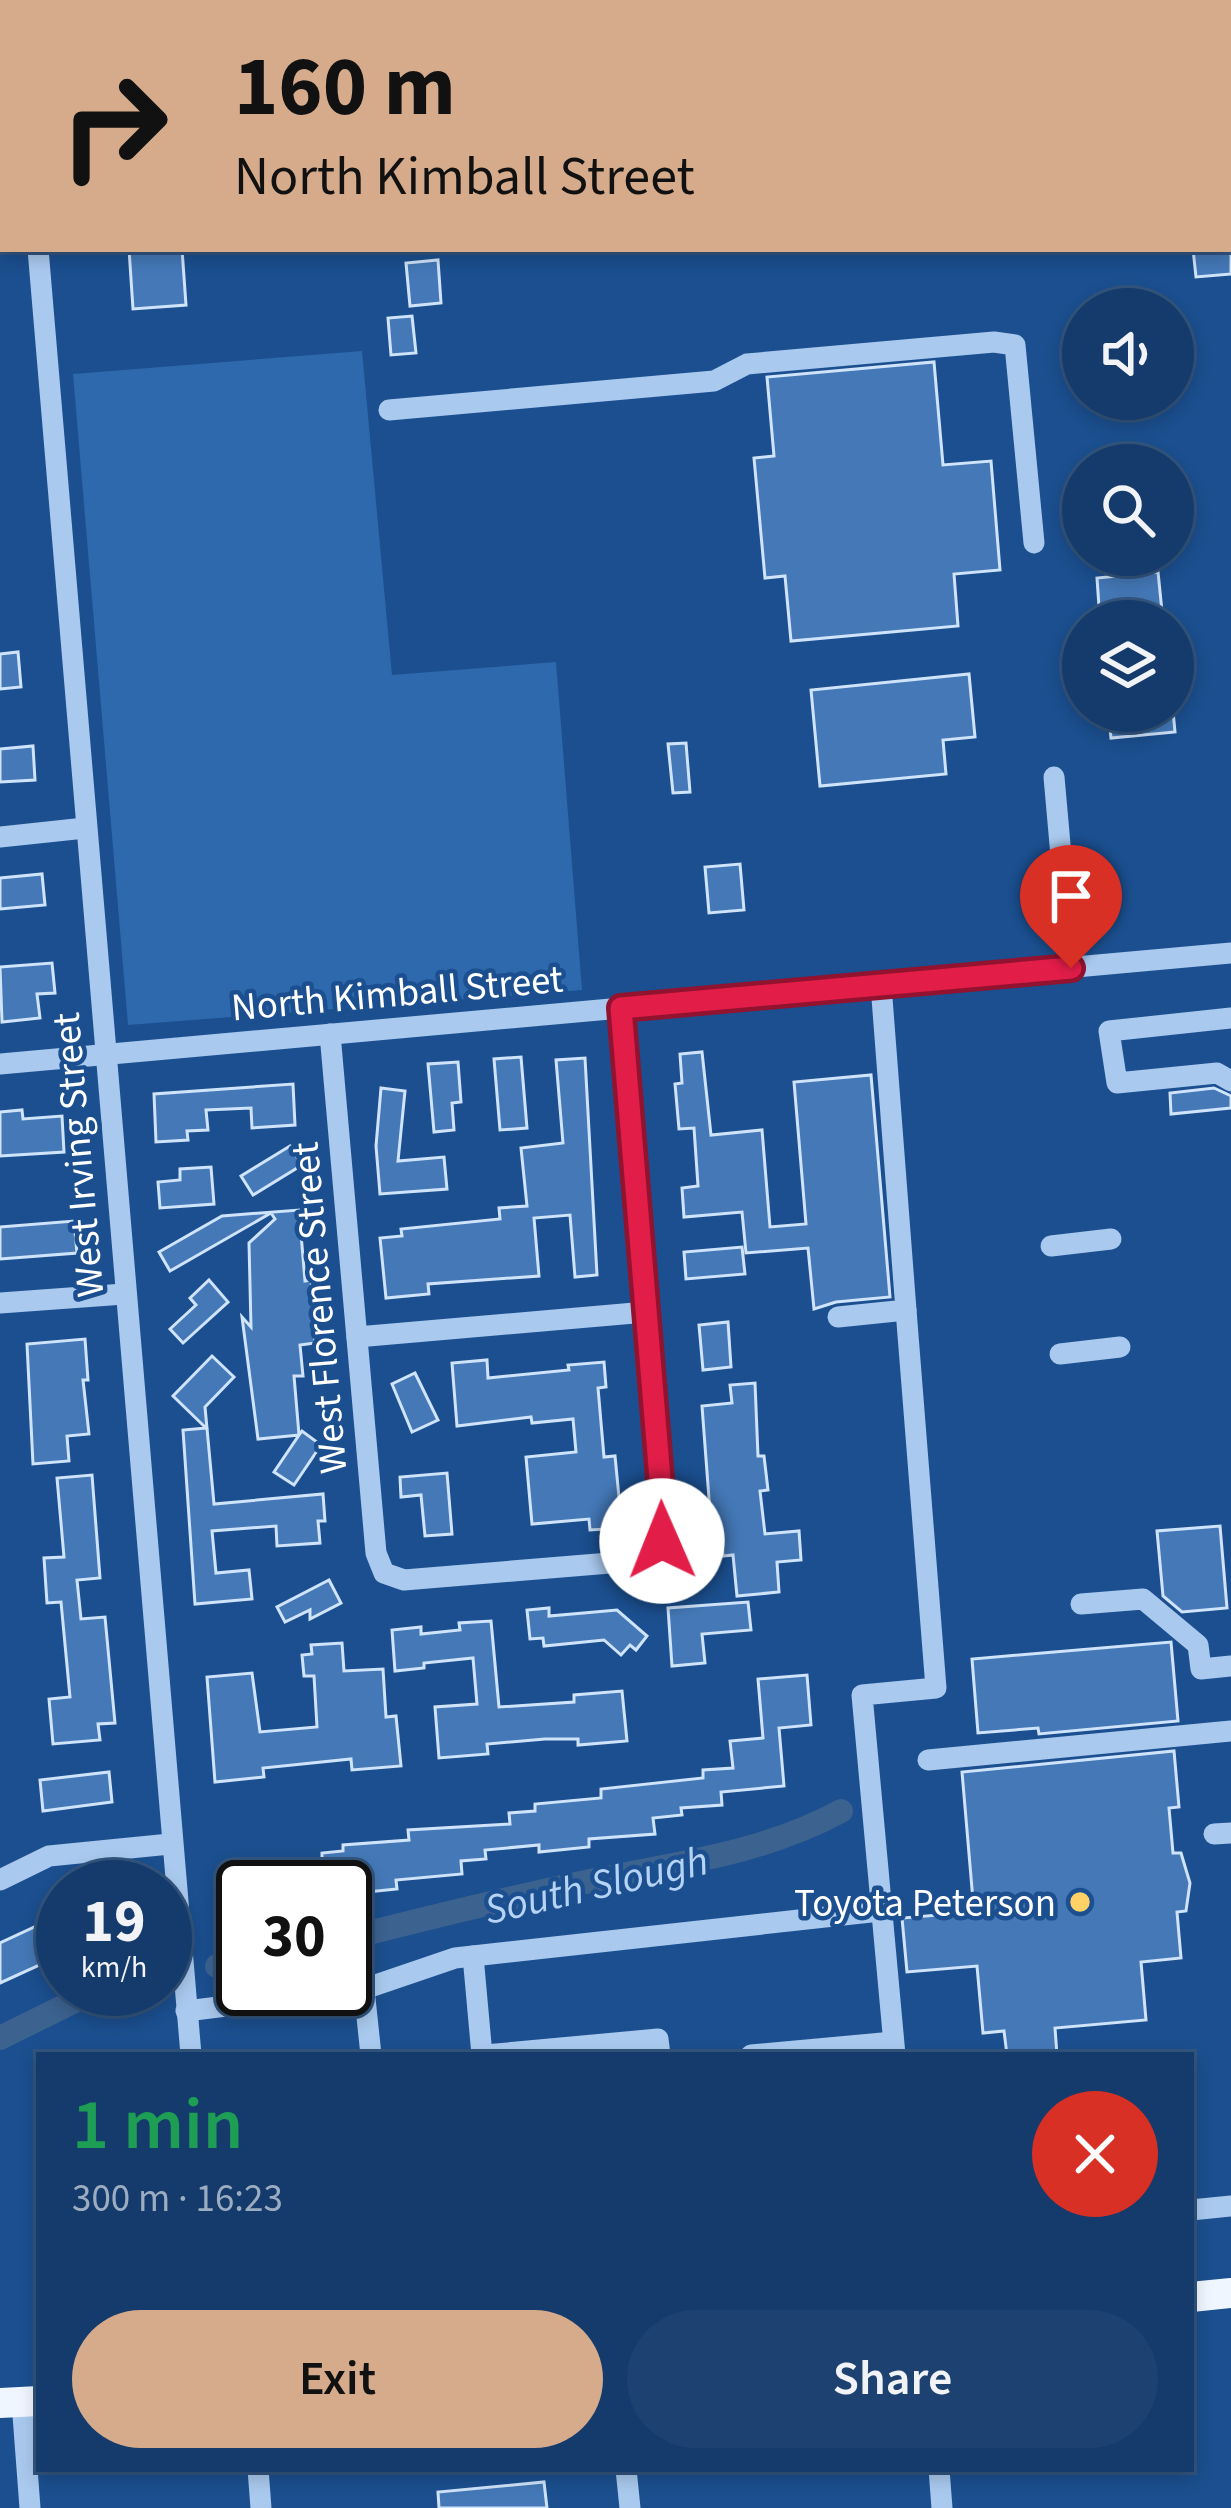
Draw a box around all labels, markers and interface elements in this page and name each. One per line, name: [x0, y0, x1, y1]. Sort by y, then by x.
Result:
text: 160 m: [234, 28, 456, 148]
icon: right: [36, 48, 192, 204]
text: North Kimball Street: [234, 139, 695, 216]
map controls: [1062, 288, 1194, 732]
button: sound: [1062, 288, 1194, 420]
button: search: [1062, 444, 1194, 576]
button: layers: [1062, 600, 1194, 732]
pin: [1020, 845, 1122, 968]
icon: arrive: [1038, 863, 1104, 929]
street label: North Kimball Street: [229, 952, 565, 1036]
street label: West Irving Street: [39, 1010, 119, 1300]
street label: West Florence Street: [278, 1140, 362, 1476]
position arrow: [599, 1478, 725, 1604]
water label: South Slough: [479, 1831, 714, 1941]
speed limit sign: 30: [216, 1860, 372, 2016]
place label: Toyota Peterson: [794, 1876, 1056, 1932]
text: 19: [82, 1880, 146, 1965]
marker: Toyota Peterson: [1067, 1889, 1093, 1915]
text: km/h: [81, 1946, 147, 1989]
text: 1 min: [72, 2074, 243, 2177]
button: close: [1032, 2091, 1158, 2217]
text: 300 m · 16:23: [72, 2171, 283, 2227]
button: Exit: [72, 2310, 603, 2448]
button: Share: [627, 2310, 1158, 2448]

